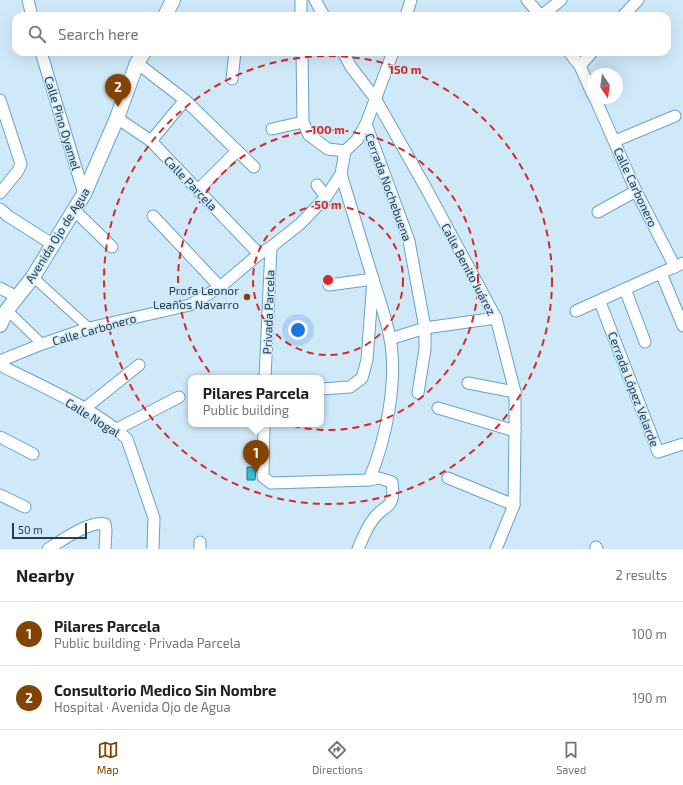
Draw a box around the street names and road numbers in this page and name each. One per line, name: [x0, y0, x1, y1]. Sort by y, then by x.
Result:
street label: Calle Pino Oyamel: [42, 74, 84, 172]
street label: Cerrada Nochebuena: [363, 131, 415, 243]
street label: Calle Carbonero: [611, 145, 661, 229]
street label: Calle Parcela: [162, 153, 220, 213]
street label: Avenida Ojo de Agua: [22, 185, 93, 286]
street label: Calle Benito Juárez: [439, 221, 499, 317]
street label: Privada Parcela: [260, 270, 276, 354]
street label: Calle Carbonero: [51, 310, 138, 348]
street label: Cerrada López Velarde: [606, 330, 662, 448]
street label: Calle Nogal: [63, 395, 123, 440]

